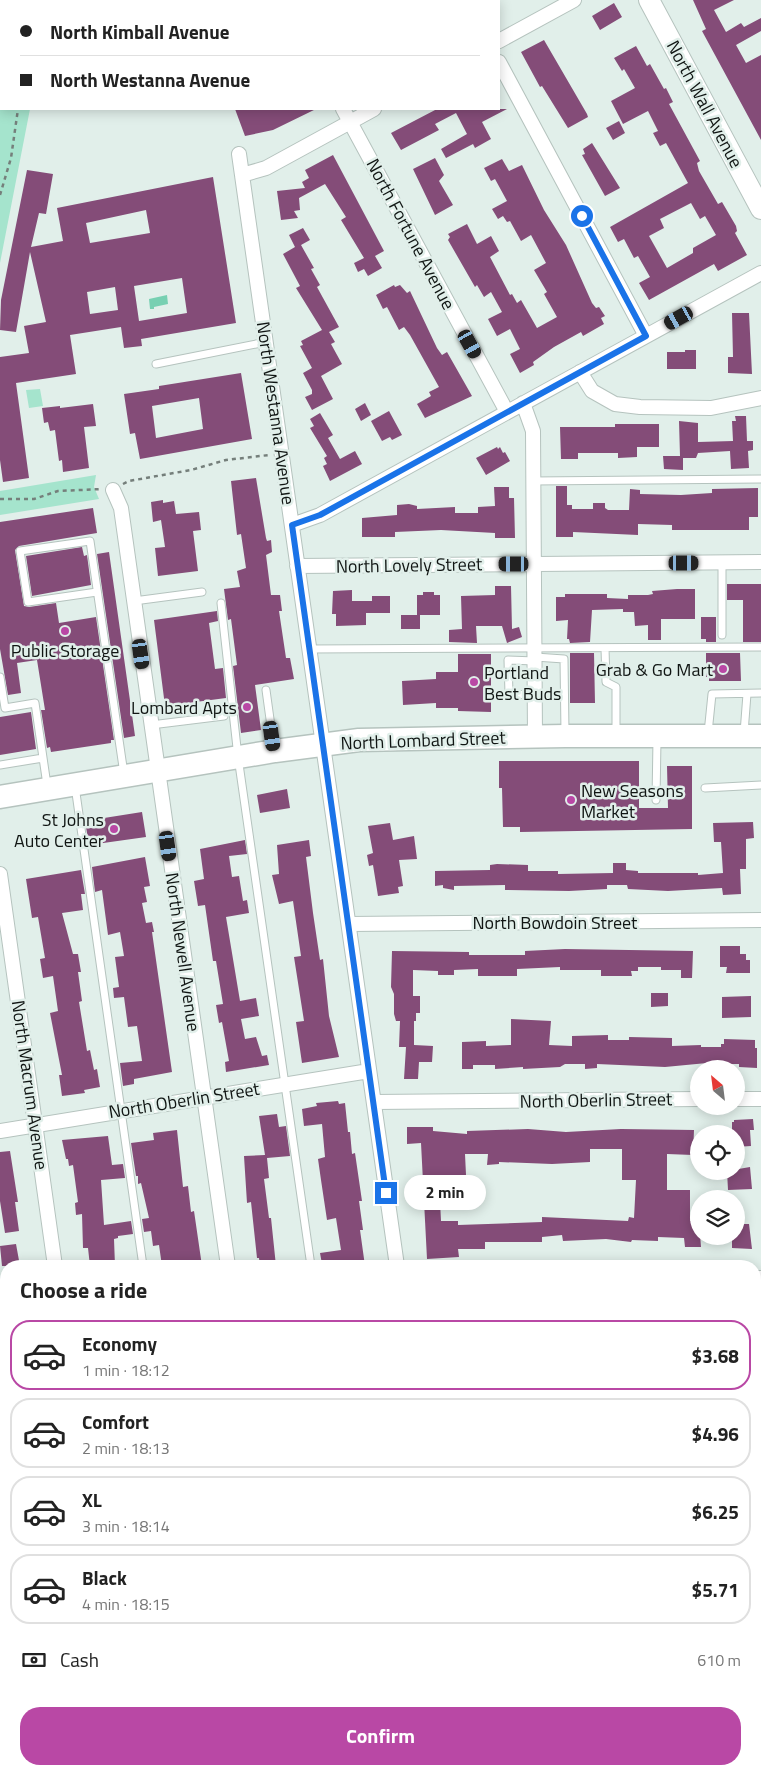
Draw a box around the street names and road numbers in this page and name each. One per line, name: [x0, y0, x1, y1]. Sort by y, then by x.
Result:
street label: North Wall Avenue: [660, 35, 750, 173]
street label: North Fortune Avenue: [360, 154, 462, 314]
street label: North Westanna Avenue: [250, 320, 302, 506]
street label: North Lovely Street: [336, 550, 483, 580]
street label: North Lombard Street: [340, 724, 507, 756]
street label: North Newell Avenue: [158, 871, 208, 1033]
street label: North Bowdoin Street: [473, 909, 638, 936]
street label: North Macrum Avenue: [5, 999, 55, 1171]
street label: North Oberlin Street: [107, 1075, 262, 1125]
street label: North Oberlin Street: [519, 1085, 673, 1115]

